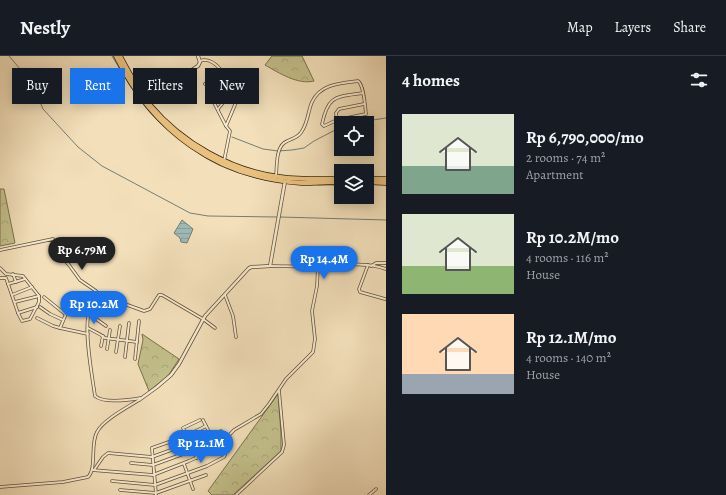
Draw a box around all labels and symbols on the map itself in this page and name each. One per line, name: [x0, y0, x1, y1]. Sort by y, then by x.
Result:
pin: Rp 6.79M: [41, 237, 123, 271]
pin: Rp 14.4M: [283, 246, 365, 280]
pin: Rp 10.2M: [53, 291, 135, 325]
pin: Rp 12.1M: [160, 430, 242, 464]

